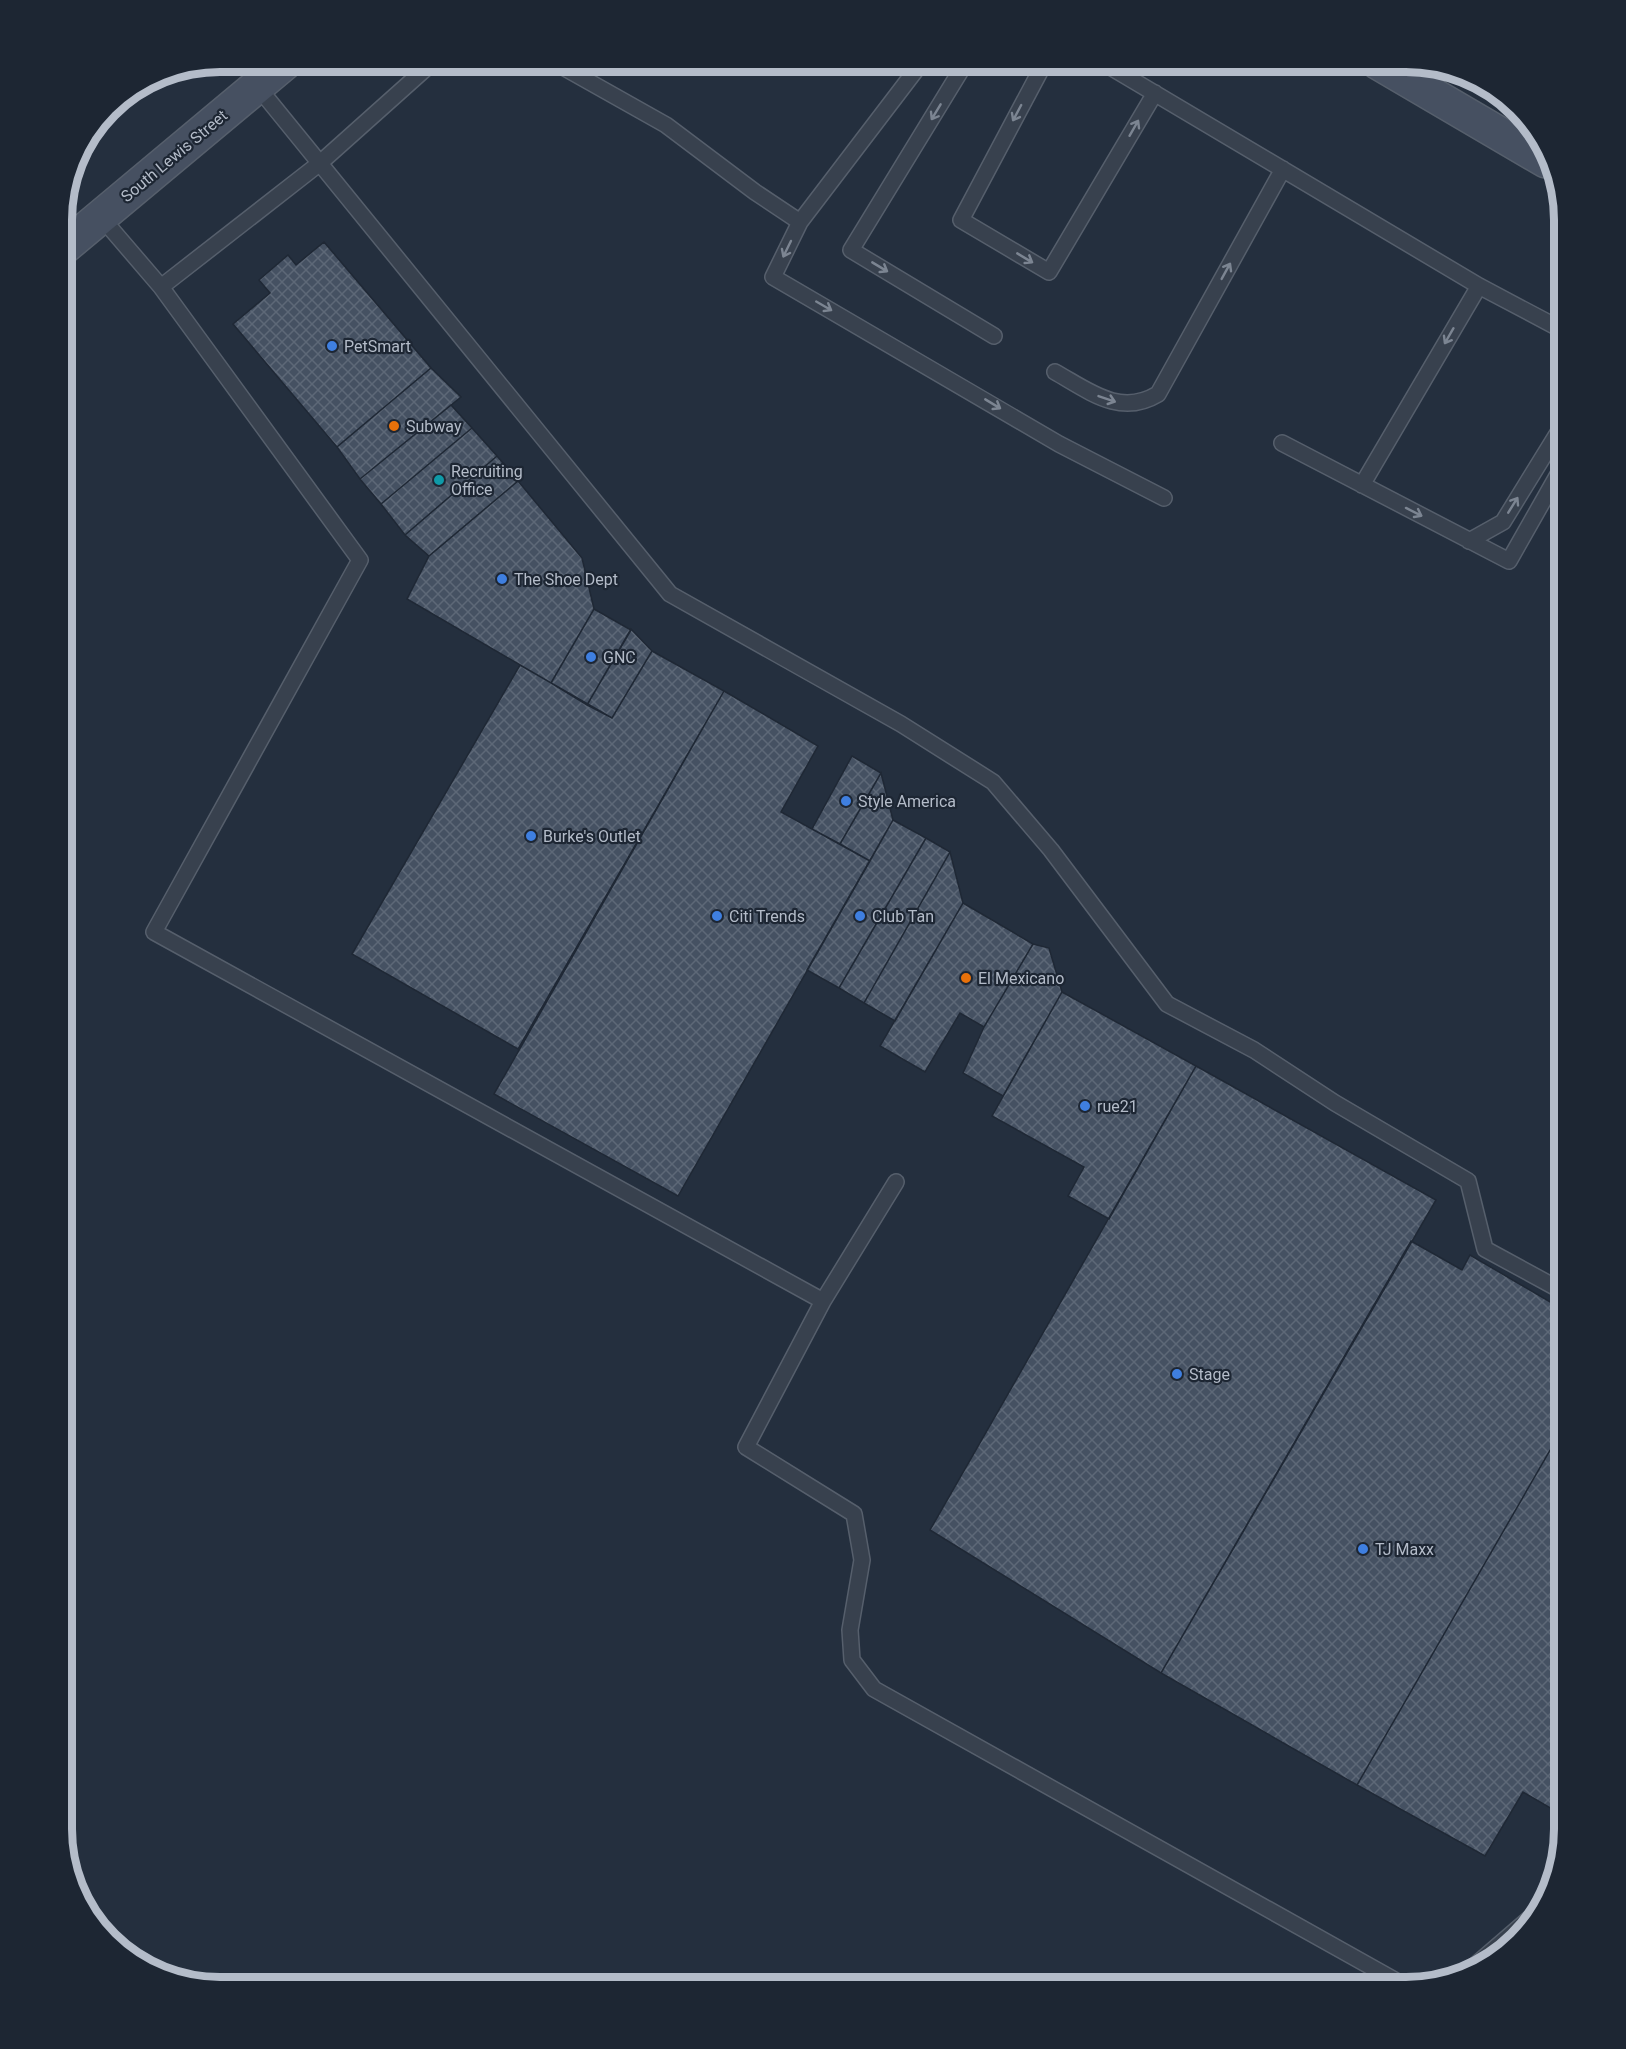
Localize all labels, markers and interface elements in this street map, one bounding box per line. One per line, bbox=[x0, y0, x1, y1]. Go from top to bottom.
one-way arrow bbox=[929, 103, 941, 120]
one-way arrow bbox=[1011, 104, 1022, 122]
street label: South Lewis Street bbox=[117, 106, 231, 206]
one-way arrow bbox=[1128, 120, 1140, 137]
one-way arrow bbox=[780, 240, 792, 258]
one-way arrow bbox=[1016, 252, 1033, 264]
one-way arrow bbox=[871, 261, 888, 273]
one-way arrow bbox=[1221, 263, 1233, 280]
one-way arrow bbox=[815, 300, 832, 312]
one-way arrow bbox=[1443, 327, 1455, 344]
place label: PetSmart bbox=[344, 337, 411, 356]
marker: PetSmart bbox=[325, 339, 339, 353]
one-way arrow bbox=[1097, 394, 1116, 405]
one-way arrow bbox=[984, 399, 1001, 411]
place label: Subway bbox=[406, 417, 462, 436]
marker: Subway bbox=[387, 419, 401, 433]
place label: Recruiting Office bbox=[451, 462, 523, 499]
marker: Recruiting Office bbox=[432, 473, 446, 487]
one-way arrow bbox=[1508, 497, 1520, 514]
one-way arrow bbox=[1405, 506, 1422, 518]
place label: The Shoe Dept bbox=[514, 570, 618, 589]
marker: The Shoe Dept bbox=[495, 572, 509, 586]
place label: GNC bbox=[603, 648, 636, 667]
marker: GNC bbox=[584, 650, 598, 664]
place label: Style America bbox=[858, 792, 956, 811]
marker: Style America bbox=[839, 794, 853, 808]
place label: Burke's Outlet bbox=[543, 827, 641, 846]
marker: Burke's Outlet bbox=[524, 829, 538, 843]
place label: Citi Trends bbox=[729, 907, 805, 926]
place label: Club Tan bbox=[872, 907, 934, 926]
marker: Citi Trends bbox=[710, 909, 724, 923]
marker: Club Tan bbox=[853, 909, 867, 923]
place label: El Mexicano bbox=[978, 969, 1064, 988]
marker: El Mexicano bbox=[959, 971, 973, 985]
place label: rue21 bbox=[1097, 1097, 1138, 1116]
marker: rue21 bbox=[1078, 1099, 1092, 1113]
place label: Stage bbox=[1189, 1365, 1230, 1384]
marker: Stage bbox=[1170, 1367, 1184, 1381]
place label: TJ Maxx bbox=[1375, 1540, 1434, 1559]
marker: TJ Maxx bbox=[1356, 1542, 1370, 1556]

